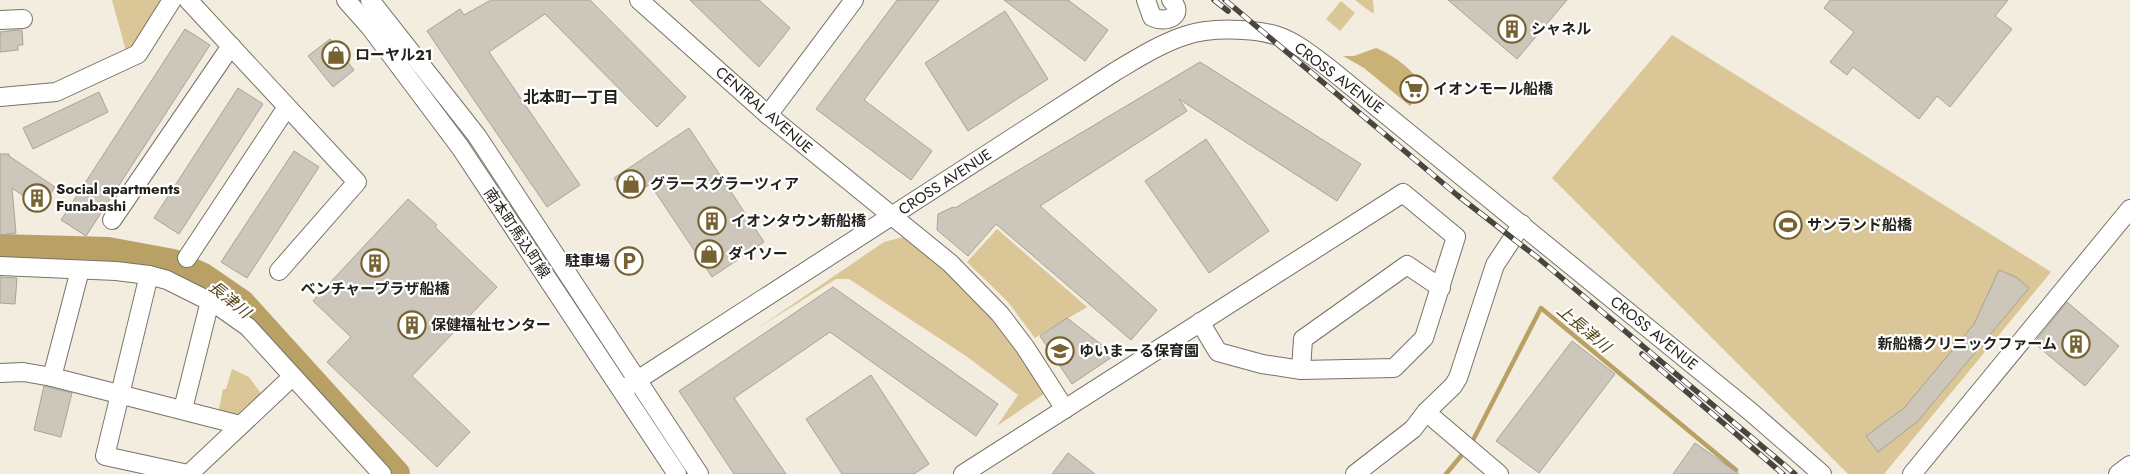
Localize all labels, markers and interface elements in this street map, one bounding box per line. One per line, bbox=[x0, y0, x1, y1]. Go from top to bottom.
building icon: シャネル bbox=[1497, 14, 1527, 44]
place label: シャネル bbox=[1531, 18, 1591, 40]
street label: CROSS AVENUE bbox=[1290, 37, 1388, 119]
shop icon: ローヤル21 bbox=[321, 40, 351, 70]
place label: ローヤル21 bbox=[355, 44, 432, 66]
street label: CENTRAL AVENUE bbox=[711, 62, 817, 158]
supermarket icon: イオンモール船橋 bbox=[1399, 74, 1429, 104]
place label: イオンモール船橋 bbox=[1433, 78, 1554, 100]
district label: 北本町一丁目 bbox=[523, 86, 619, 109]
street label: CROSS AVENUE bbox=[894, 144, 996, 220]
shop icon: グラースグラーツィア bbox=[616, 169, 646, 199]
place label: グラースグラーツィア bbox=[650, 173, 799, 195]
place label: Social apartments Funabashi bbox=[56, 178, 180, 217]
building icon: Social apartments Funabashi bbox=[22, 183, 52, 213]
street label: 南本町馬込町線 bbox=[479, 183, 555, 283]
building icon: イオンタウン新船橋 bbox=[697, 206, 727, 236]
place label: イオンタウン新船橋 bbox=[731, 210, 867, 232]
sports icon: サンランド船橋 bbox=[1773, 210, 1803, 240]
place label: サンランド船橋 bbox=[1807, 214, 1913, 236]
shop icon: ダイソー bbox=[694, 239, 724, 269]
place label: ダイソー bbox=[728, 243, 788, 265]
parking icon: 駐車場 bbox=[614, 246, 644, 276]
building icon: ベンチャープラザ船橋 bbox=[360, 248, 390, 278]
place label: 駐車場 bbox=[565, 250, 610, 272]
water label: 長津川 bbox=[204, 275, 257, 325]
place label: ベンチャープラザ船橋 bbox=[301, 278, 450, 300]
street label: CROSS AVENUE bbox=[1605, 291, 1703, 375]
water label: 上長津川 bbox=[1552, 299, 1617, 359]
building icon: 保健福祉センター bbox=[397, 310, 427, 340]
place label: 保健福祉センター bbox=[431, 314, 551, 336]
building icon: 新船橋クリニックファーム bbox=[2061, 329, 2091, 359]
place label: 新船橋クリニックファーム bbox=[1877, 333, 2057, 355]
school or university icon: ゆいまーる保育園 bbox=[1045, 336, 1075, 366]
place label: ゆいまーる保育園 bbox=[1079, 340, 1199, 362]

